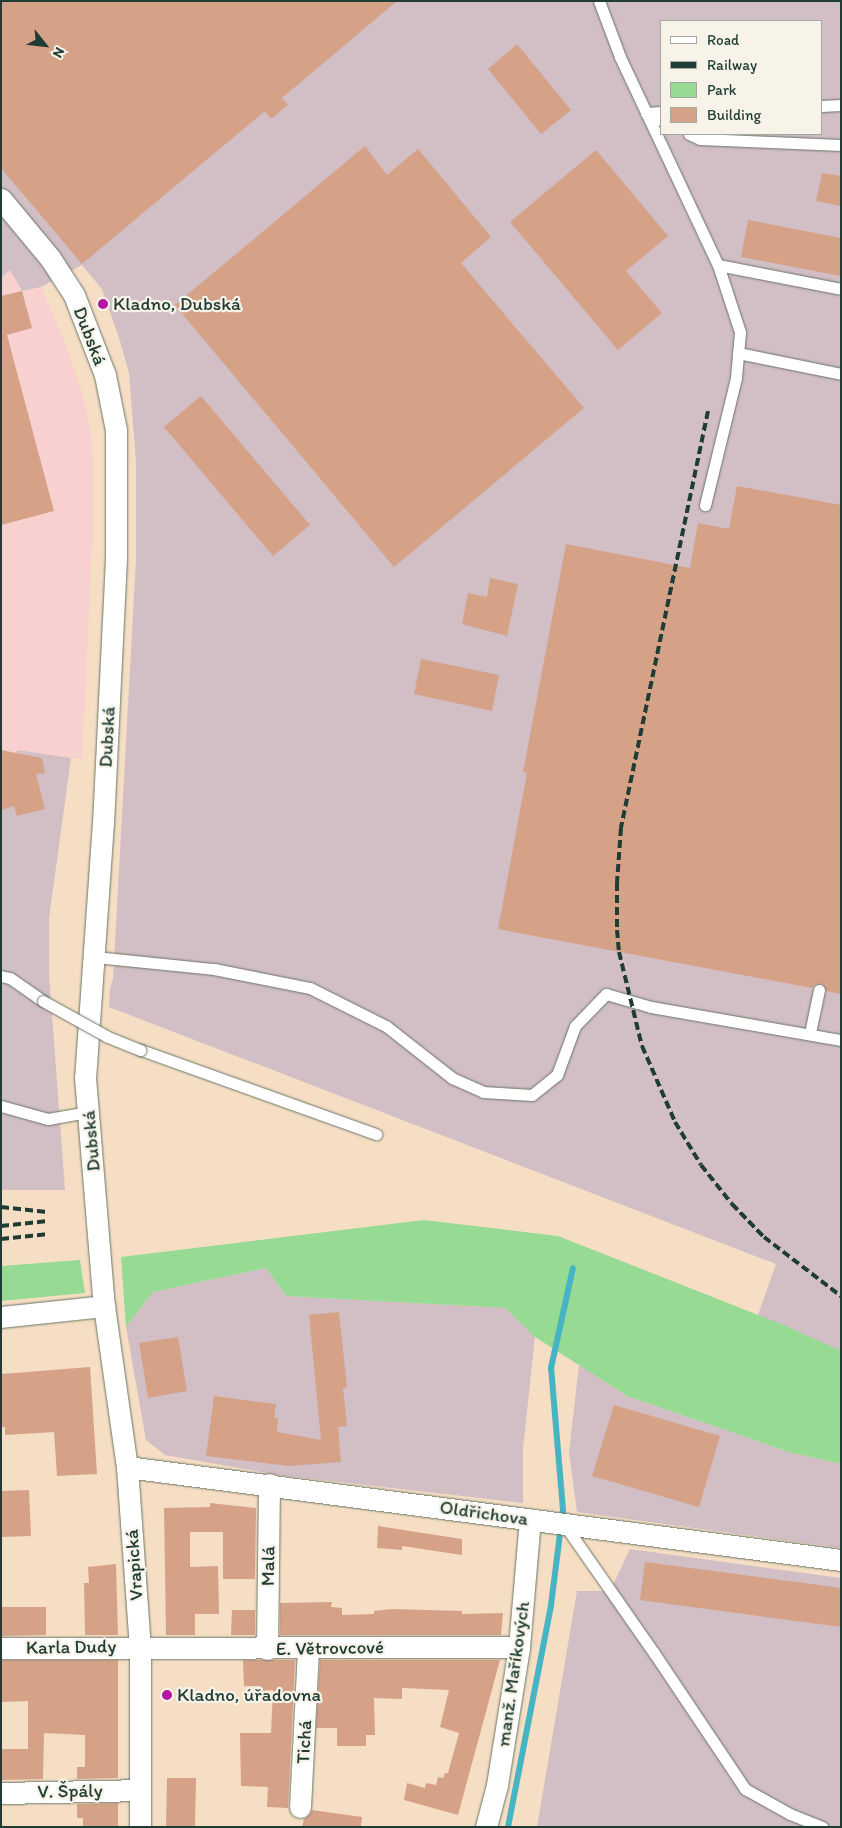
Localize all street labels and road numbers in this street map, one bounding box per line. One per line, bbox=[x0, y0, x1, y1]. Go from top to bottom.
street label: Dubská bbox=[68, 303, 112, 369]
street label: Dubská bbox=[94, 706, 120, 768]
street label: Dubská bbox=[77, 1110, 105, 1172]
street label: Oldřichova bbox=[438, 1496, 530, 1530]
street label: Vrapická bbox=[120, 1529, 148, 1601]
street label: Malá bbox=[256, 1546, 280, 1586]
street label: manž. Maříkových bbox=[491, 1599, 535, 1749]
street label: Karla Dudy bbox=[25, 1635, 117, 1659]
street label: E. Větrovcové bbox=[276, 1636, 384, 1660]
street label: Tichá bbox=[291, 1719, 317, 1765]
street label: V. Špály bbox=[37, 1779, 103, 1803]

